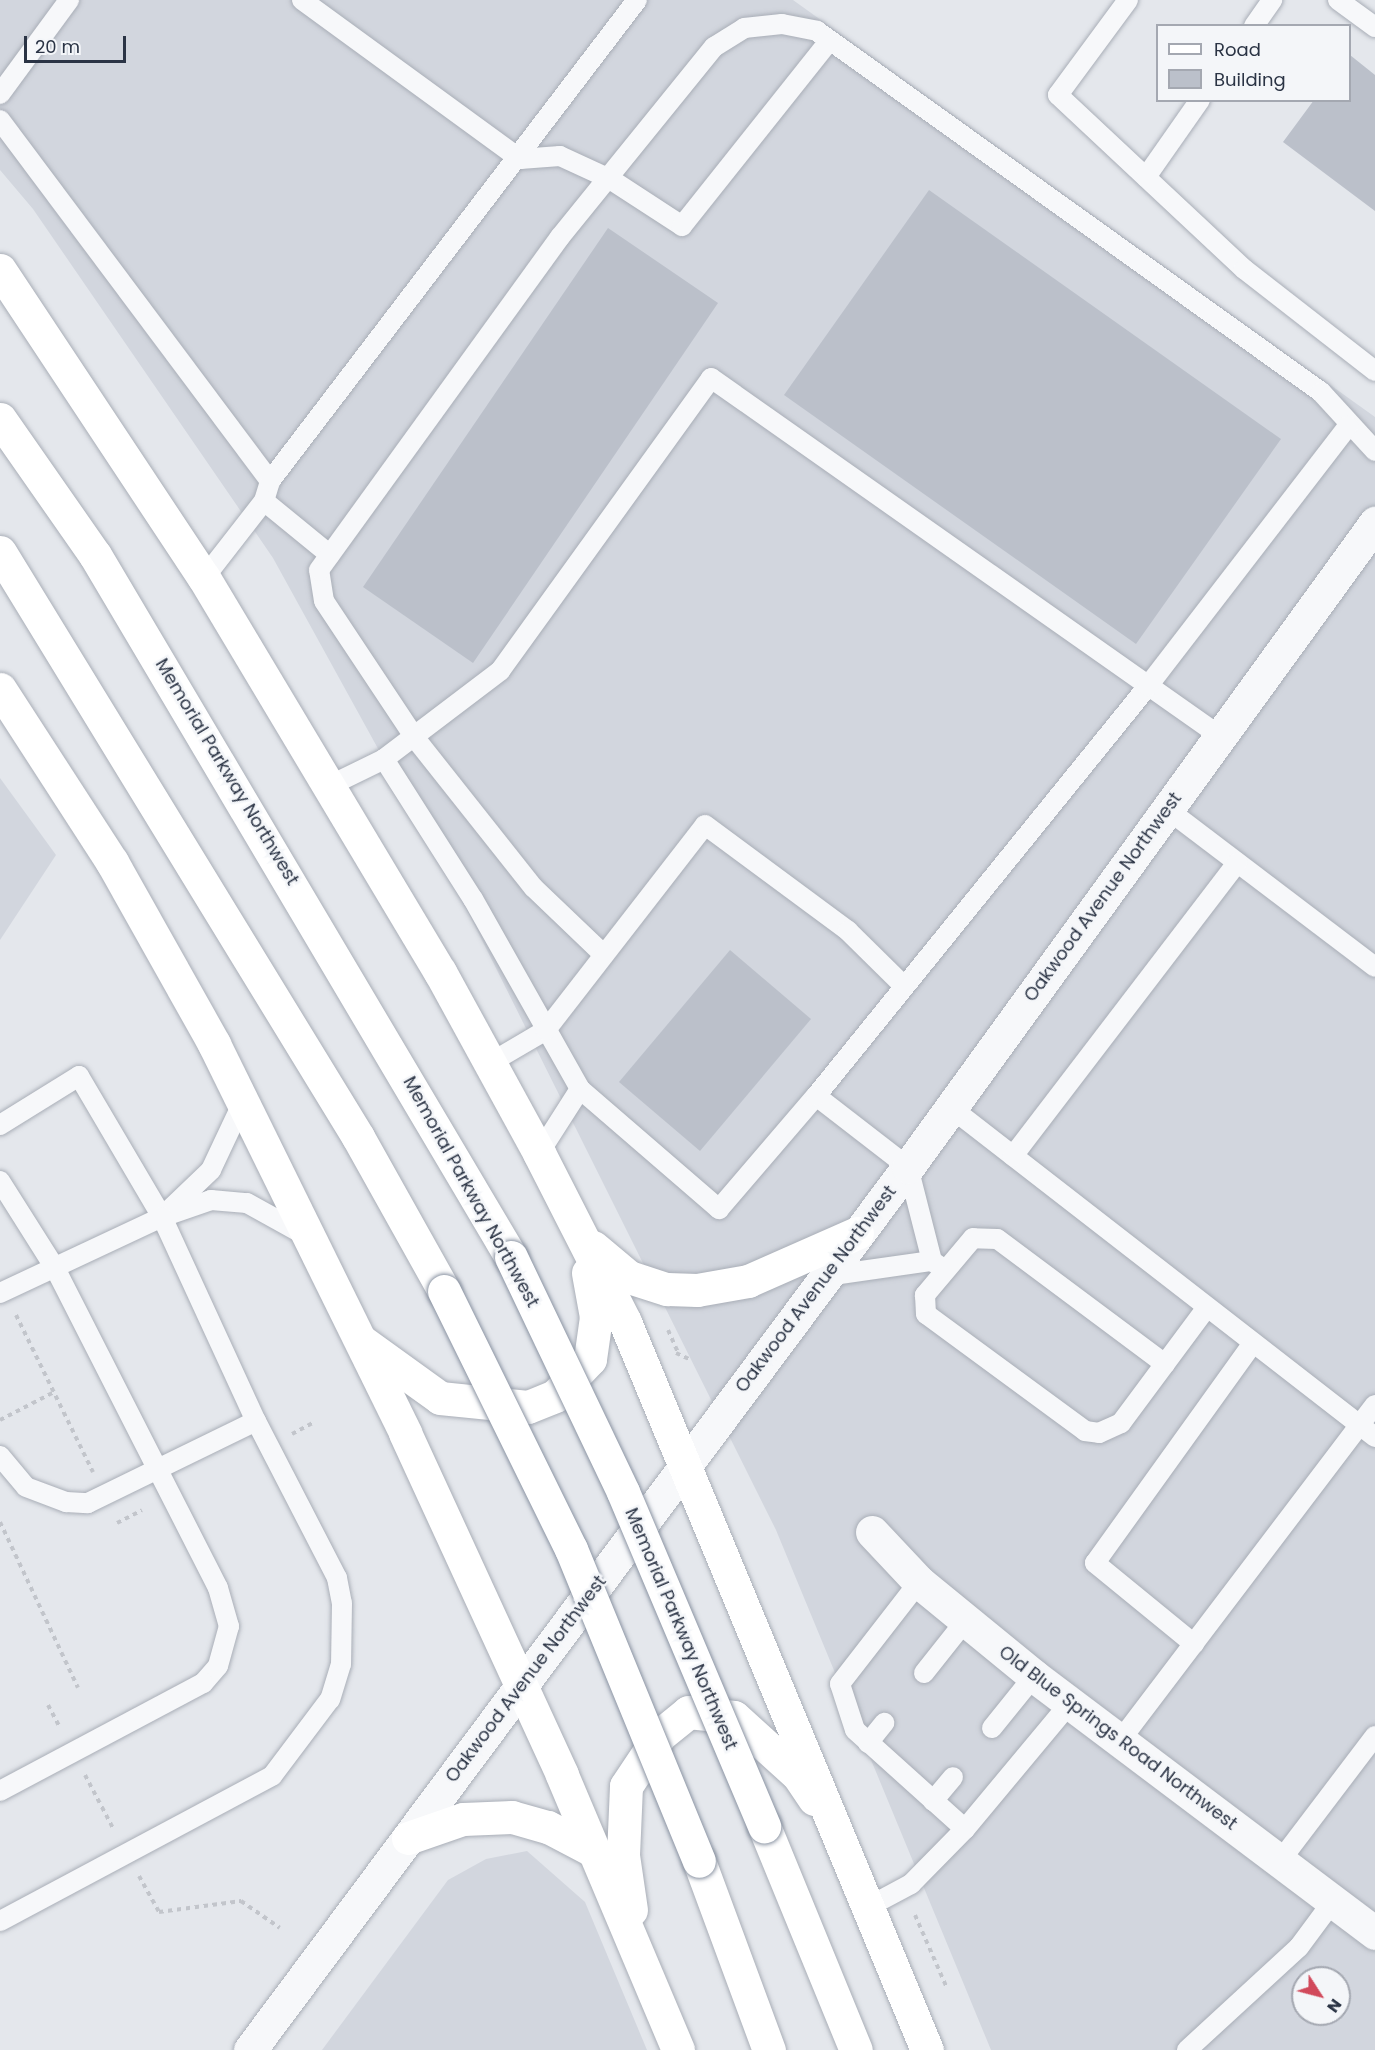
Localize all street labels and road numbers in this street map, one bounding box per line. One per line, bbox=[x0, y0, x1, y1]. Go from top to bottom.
street label: Memorial Parkway Northwest bbox=[151, 655, 303, 889]
street label: Oakwood Avenue Northwest bbox=[1020, 788, 1186, 1006]
street label: Memorial Parkway Northwest bbox=[398, 1073, 544, 1311]
street label: Oakwood Avenue Northwest bbox=[731, 1181, 901, 1397]
street label: Memorial Parkway Northwest bbox=[620, 1505, 742, 1753]
street label: Oakwood Avenue Northwest bbox=[441, 1571, 611, 1787]
street label: Old Blue Springs Road Northwest bbox=[995, 1641, 1241, 1835]

